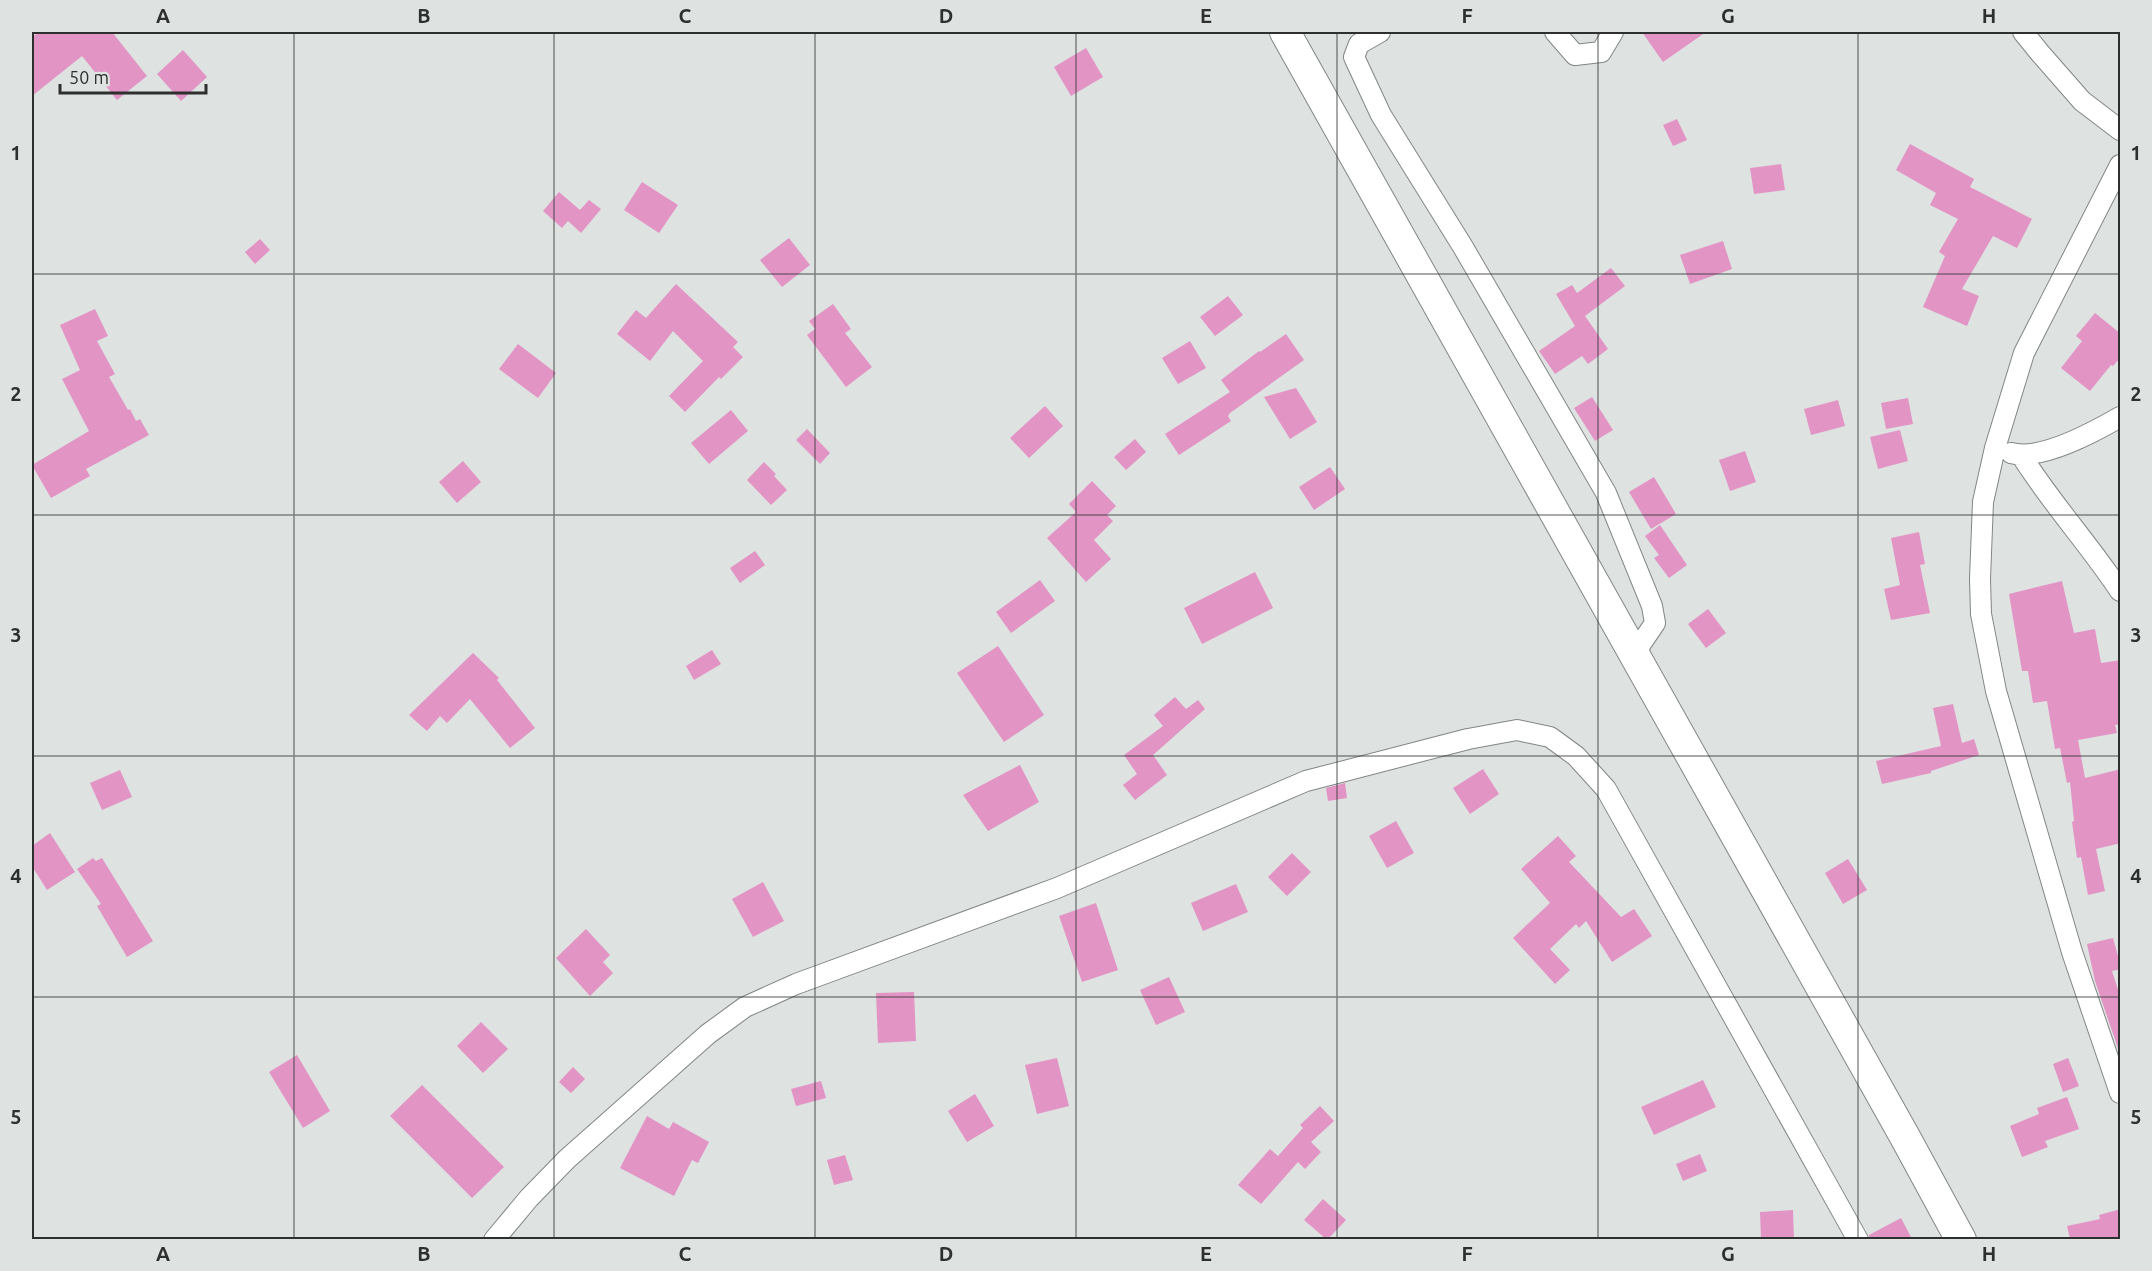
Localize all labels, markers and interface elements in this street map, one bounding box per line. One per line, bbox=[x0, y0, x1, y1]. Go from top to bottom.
text: A bbox=[156, 4, 170, 27]
text: B bbox=[417, 4, 431, 27]
text: C bbox=[679, 4, 692, 27]
text: D bbox=[939, 4, 953, 27]
text: E bbox=[1200, 4, 1212, 27]
text: F bbox=[1461, 4, 1473, 27]
text: G bbox=[1721, 4, 1735, 27]
text: H bbox=[1982, 4, 1996, 27]
scale bar bbox=[60, 57, 206, 95]
text: 50 m bbox=[69, 67, 109, 87]
text: 1 bbox=[10, 141, 22, 164]
text: 1 bbox=[2130, 141, 2142, 164]
text: 2 bbox=[10, 382, 22, 405]
text: 2 bbox=[2130, 382, 2142, 405]
text: 3 bbox=[10, 623, 22, 646]
text: 3 bbox=[2130, 623, 2142, 646]
text: 4 bbox=[10, 864, 22, 887]
text: 4 bbox=[2130, 864, 2142, 887]
text: 5 bbox=[10, 1105, 22, 1128]
text: 5 bbox=[2130, 1105, 2142, 1128]
text: A bbox=[156, 1242, 170, 1265]
text: B bbox=[417, 1242, 431, 1265]
text: C bbox=[679, 1242, 692, 1265]
text: D bbox=[939, 1242, 953, 1265]
text: E bbox=[1200, 1242, 1212, 1265]
text: F bbox=[1461, 1242, 1473, 1265]
text: G bbox=[1721, 1242, 1735, 1265]
text: H bbox=[1982, 1242, 1996, 1265]

